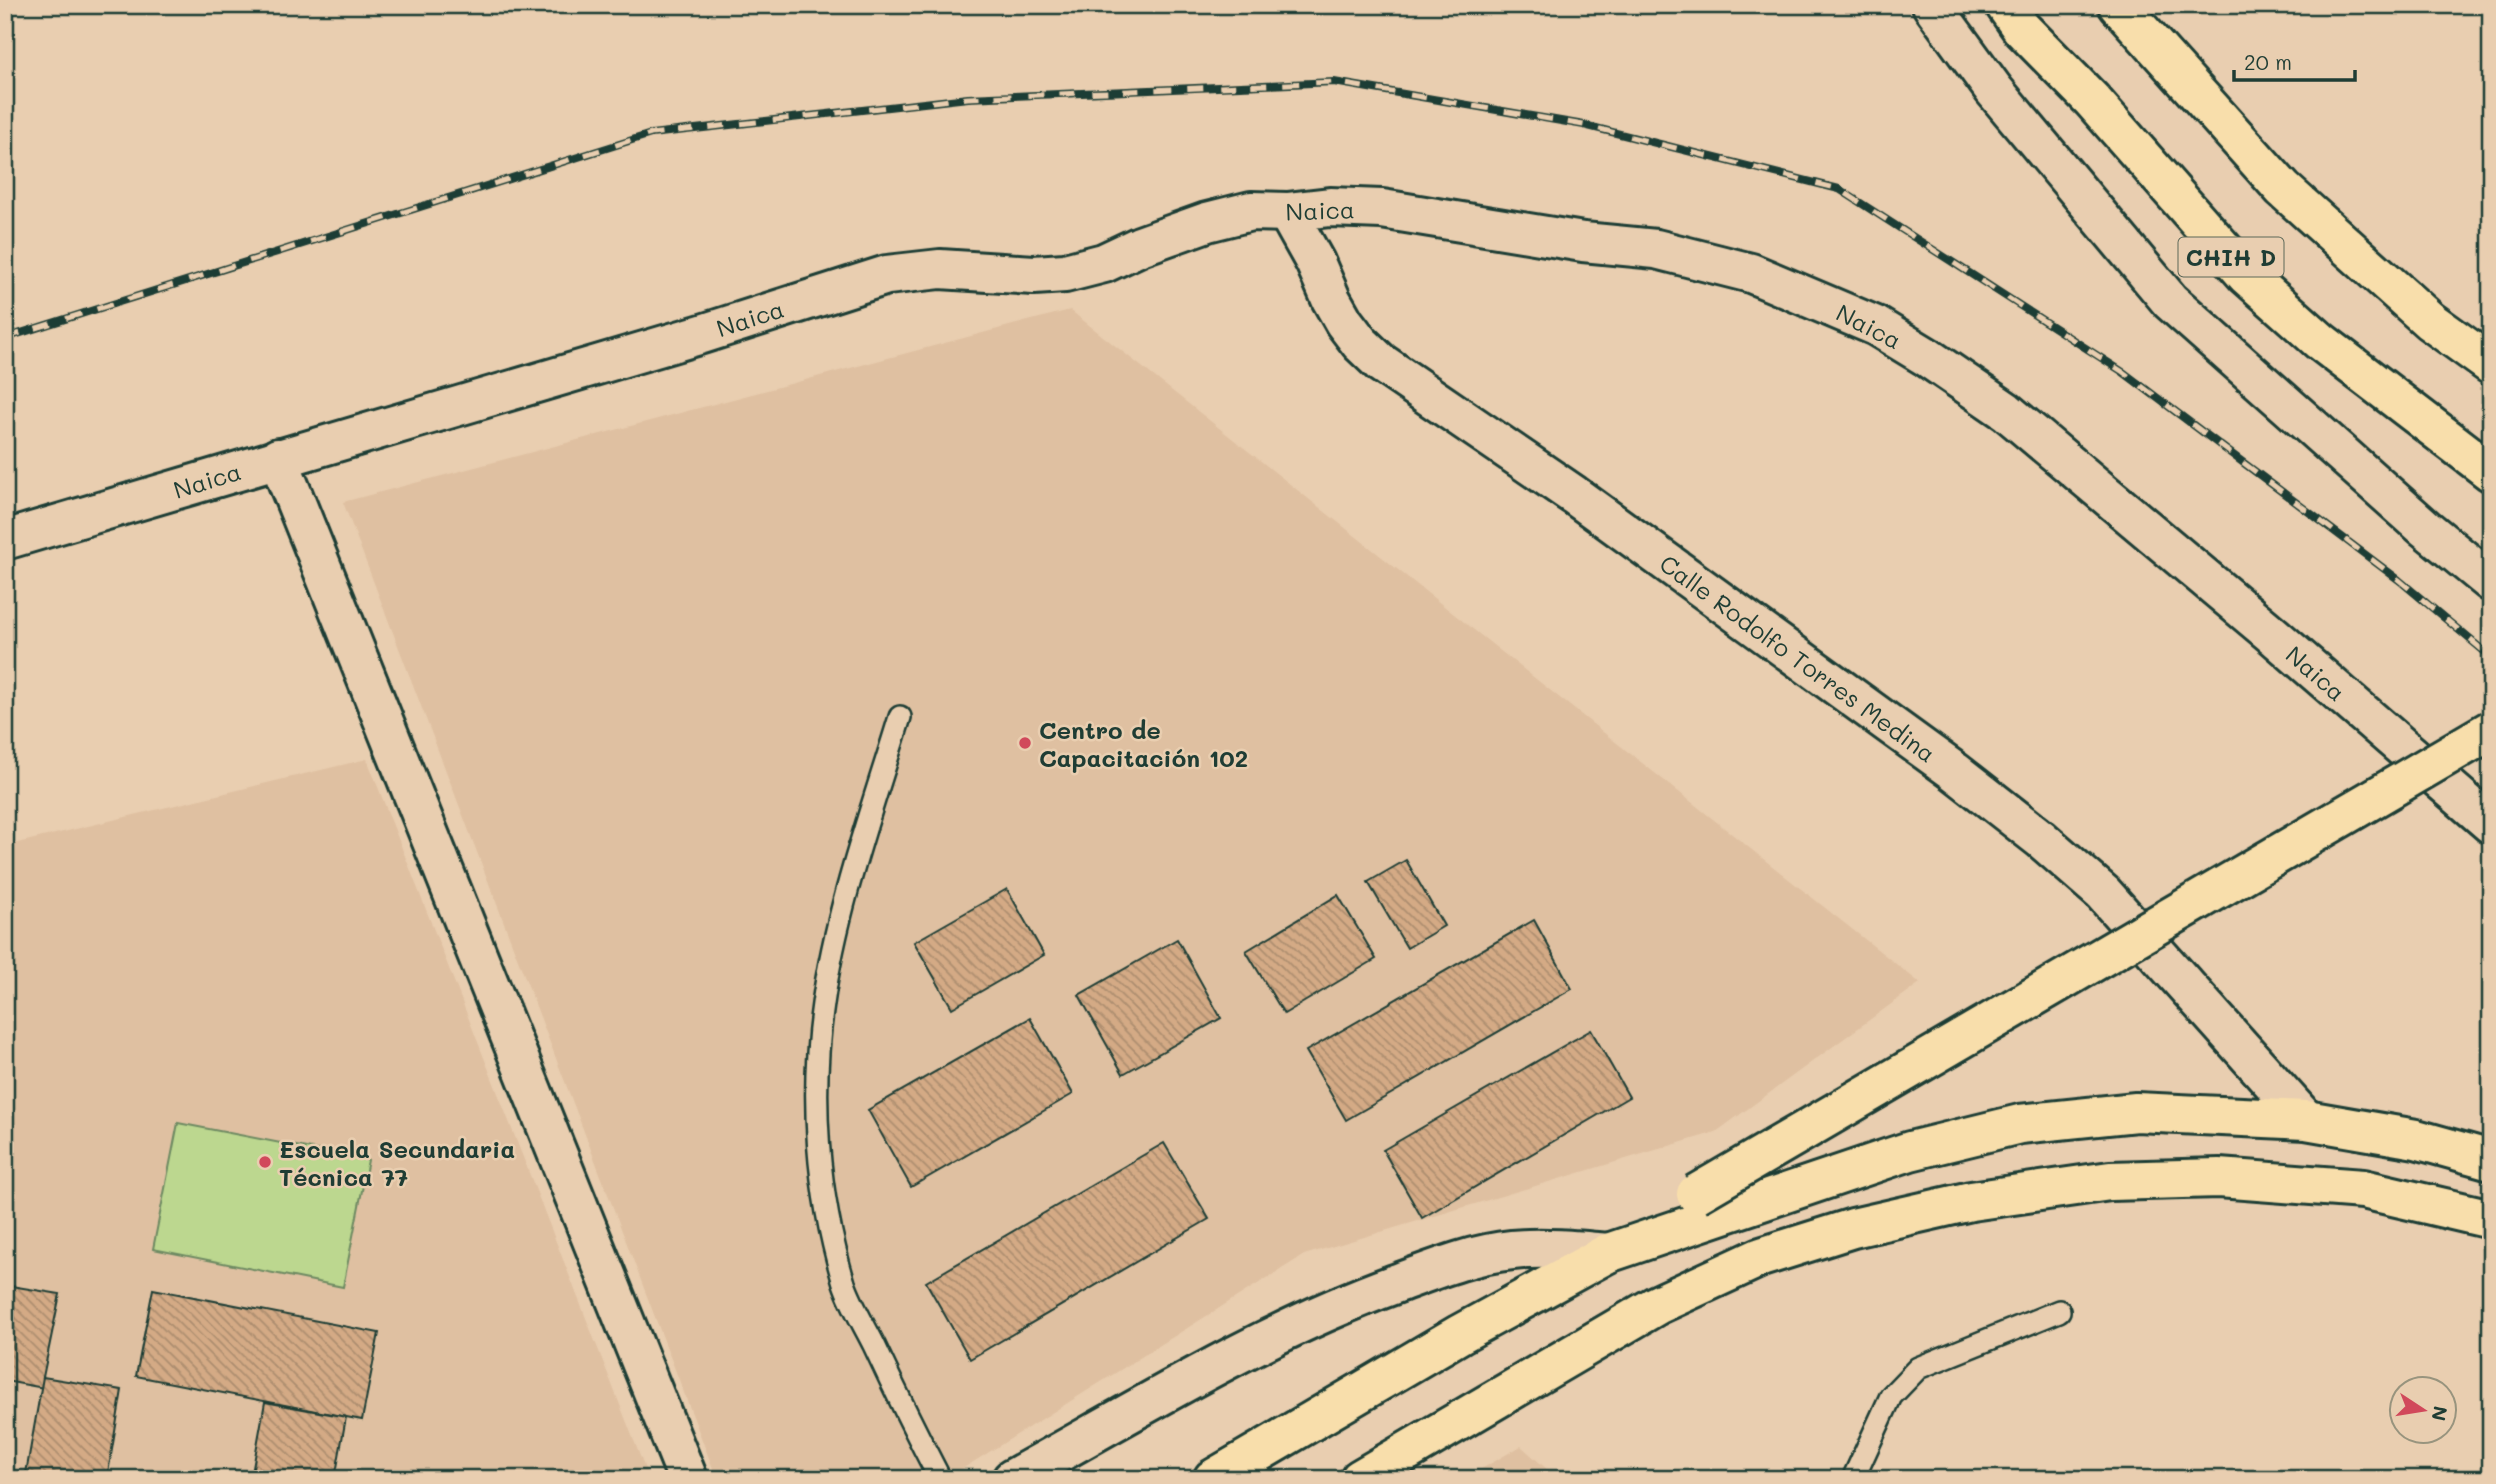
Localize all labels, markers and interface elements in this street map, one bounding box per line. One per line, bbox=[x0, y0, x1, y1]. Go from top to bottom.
scale bar bbox=[2234, 38, 2354, 82]
text: 20 m bbox=[2244, 48, 2292, 75]
street label: Naica bbox=[1285, 193, 1355, 227]
road number: CHIH D bbox=[2178, 238, 2284, 276]
street label: Naica bbox=[712, 293, 788, 343]
street label: Naica bbox=[1831, 297, 1907, 355]
street label: Naica bbox=[169, 455, 245, 505]
street label: Calle Rodolfo Torres Medina bbox=[1654, 547, 1942, 769]
street label: Naica bbox=[2280, 639, 2352, 707]
place label: Centro de Capacitación 102 bbox=[1039, 714, 1248, 773]
marker: Centro de Capacitación 102 bbox=[1017, 735, 1033, 751]
place label: Escuela Secundaria Técnica 77 bbox=[279, 1133, 515, 1192]
marker: Escuela Secundaria Técnica 77 bbox=[257, 1154, 273, 1170]
north arrow bbox=[2388, 1376, 2458, 1446]
text: N bbox=[2426, 1404, 2454, 1423]

